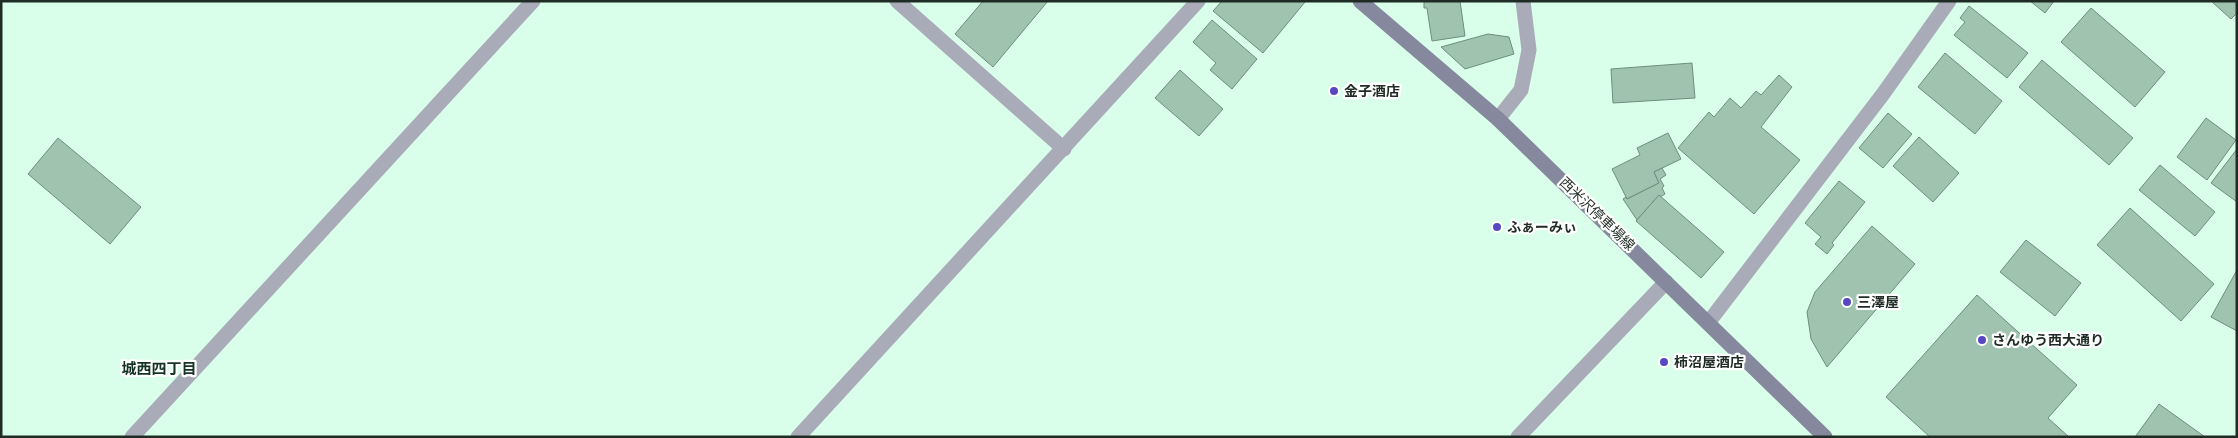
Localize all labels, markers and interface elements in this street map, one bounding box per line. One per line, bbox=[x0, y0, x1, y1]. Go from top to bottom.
place label: 金子酒店 bbox=[1344, 83, 1400, 100]
marker: 金子酒店 bbox=[1328, 85, 1340, 97]
street label: 西米沢停車場線 bbox=[1556, 174, 1638, 254]
place label: ふぁーみぃ bbox=[1507, 219, 1577, 236]
marker: ふぁーみぃ bbox=[1491, 221, 1503, 233]
place label: 三澤屋 bbox=[1857, 294, 1899, 311]
marker: 三澤屋 bbox=[1841, 296, 1853, 308]
place label: さんゆう西大通り bbox=[1992, 332, 2104, 349]
marker: さんゆう西大通り bbox=[1976, 334, 1988, 346]
place label: 柿沼屋酒店 bbox=[1674, 354, 1744, 371]
marker: 柿沼屋酒店 bbox=[1658, 356, 1670, 368]
district label: 城西四丁目 bbox=[121, 360, 197, 378]

